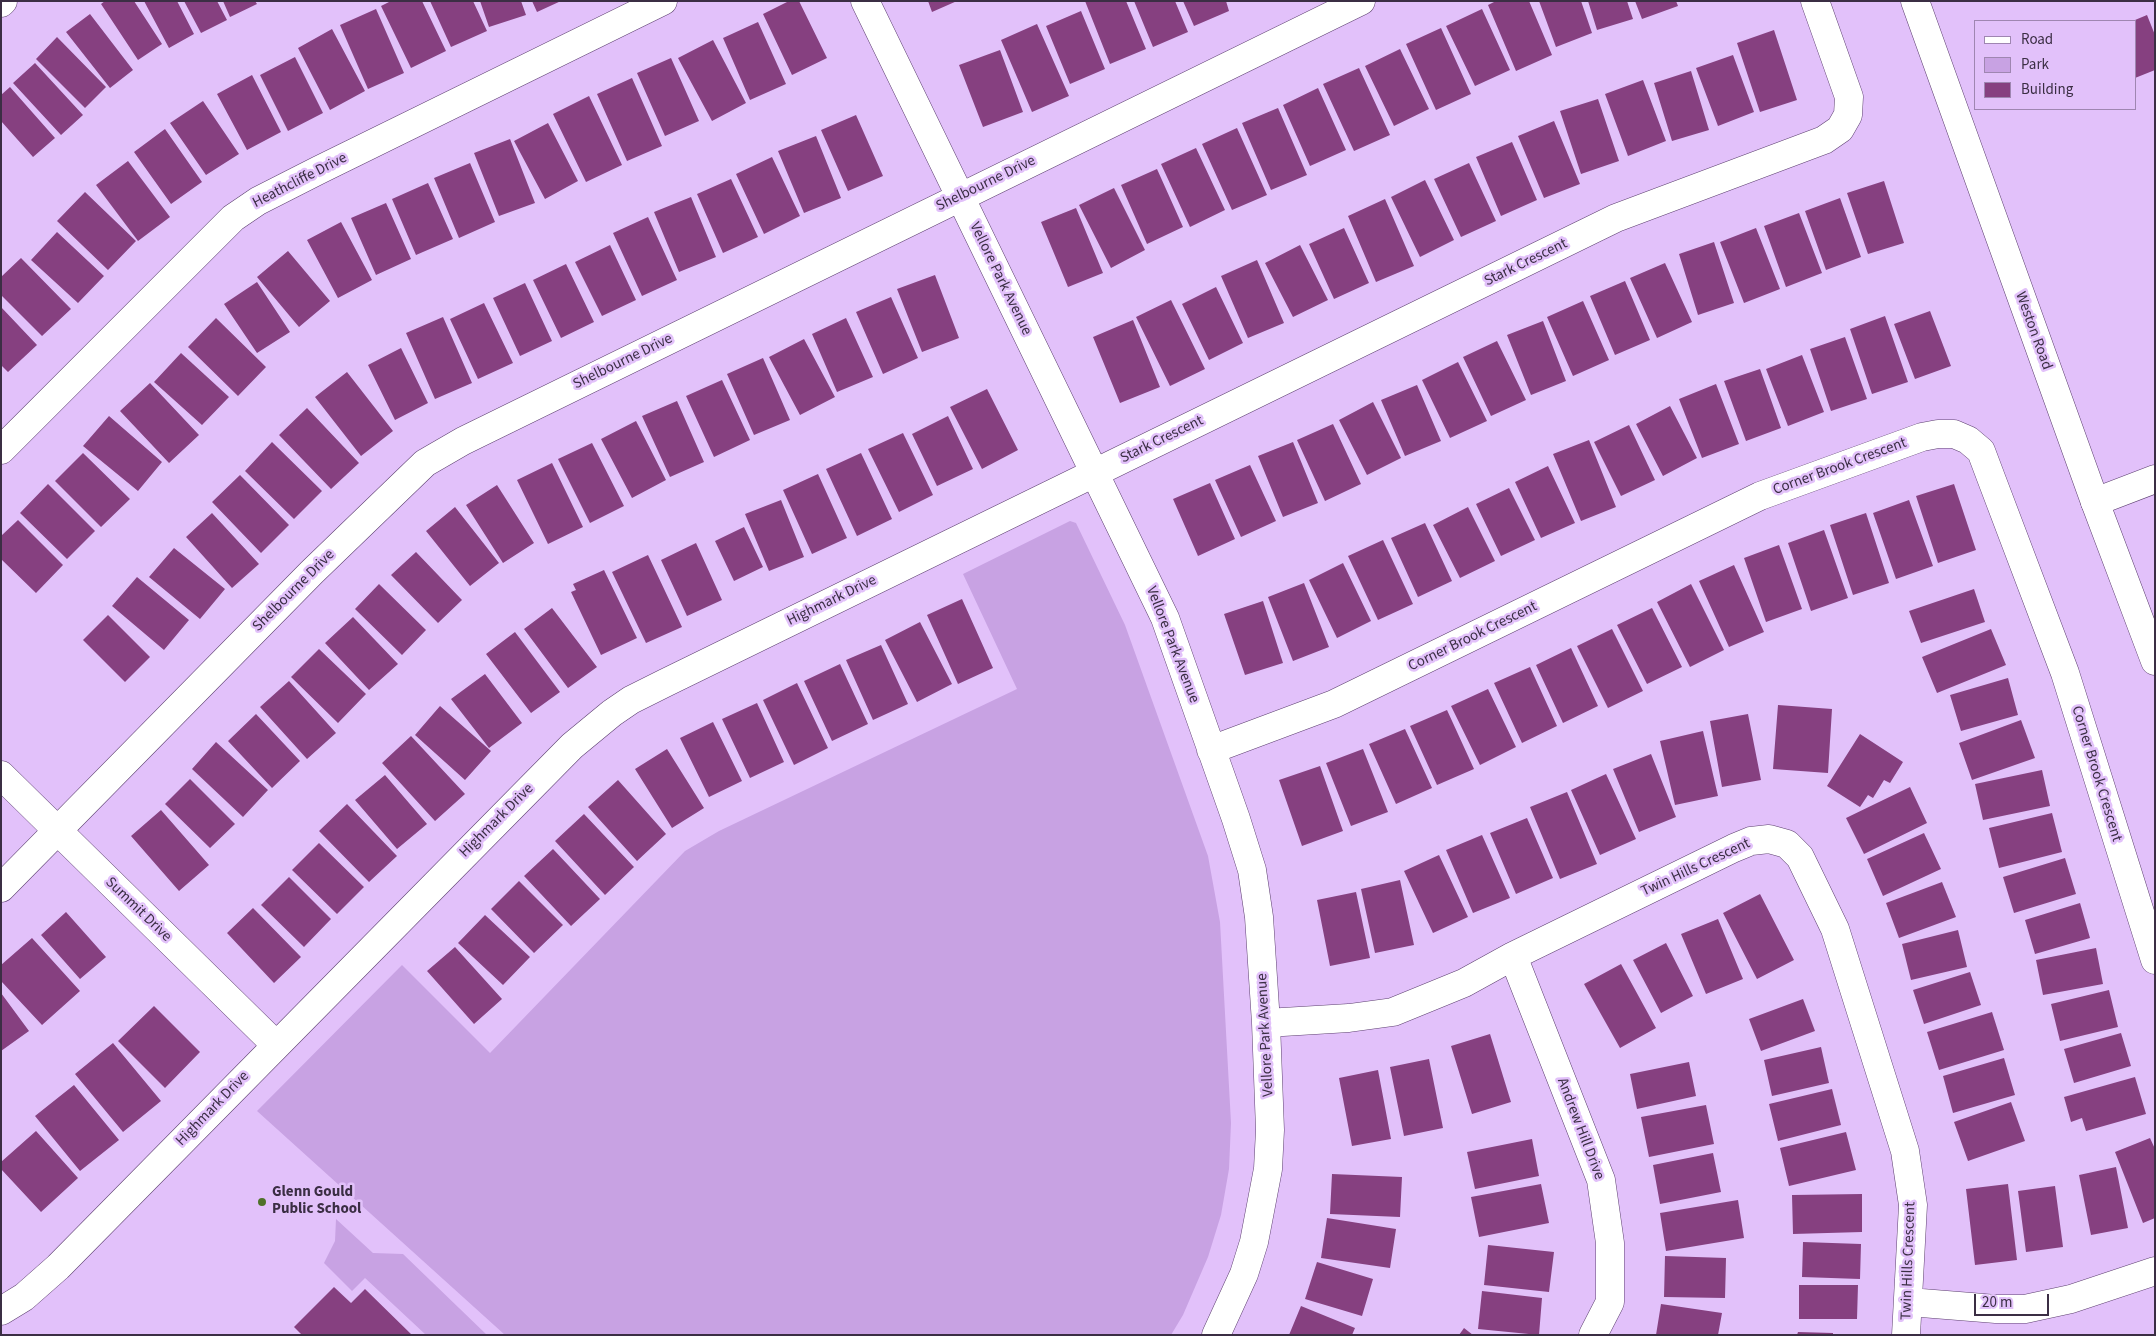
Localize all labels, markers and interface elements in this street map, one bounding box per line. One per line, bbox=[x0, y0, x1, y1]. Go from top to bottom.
legend bbox=[1974, 20, 2136, 110]
text: Road bbox=[2021, 29, 2053, 50]
text: Park bbox=[2021, 54, 2049, 75]
text: Building bbox=[2021, 79, 2073, 100]
street label: Heathcliffe Drive bbox=[250, 150, 350, 212]
street label: Shelbourne Drive bbox=[933, 152, 1039, 216]
street label: Vellore Park Avenue bbox=[965, 220, 1035, 338]
street label: Stark Crescent bbox=[1482, 235, 1570, 291]
street label: Weston Road bbox=[2011, 290, 2055, 372]
street label: Shelbourne Drive bbox=[570, 330, 676, 394]
street label: Stark Crescent bbox=[1118, 412, 1206, 468]
street label: Corner Brook Crescent bbox=[1771, 434, 1909, 500]
street label: Shelbourne Drive bbox=[249, 546, 339, 636]
street label: Highmark Drive bbox=[784, 572, 880, 630]
street label: Vellore Park Avenue bbox=[1141, 584, 1203, 706]
street label: Corner Brook Crescent bbox=[1406, 598, 1540, 676]
street label: Corner Brook Crescent bbox=[2067, 704, 2125, 844]
street label: Highmark Drive bbox=[456, 780, 538, 862]
street label: Twin Hills Crescent bbox=[1639, 835, 1753, 901]
street label: Summit Drive bbox=[101, 874, 175, 946]
street label: Vellore Park Avenue bbox=[1254, 973, 1278, 1097]
street label: Highmark Drive bbox=[173, 1068, 253, 1150]
street label: Andrew Hill Drive bbox=[1552, 1076, 1608, 1182]
place label: Glenn Gould Public School bbox=[272, 1184, 361, 1219]
marker: Glenn Gould Public School bbox=[256, 1196, 268, 1208]
street label: Twin Hills Crescent bbox=[1898, 1202, 1920, 1320]
scale bar bbox=[1976, 1284, 2051, 1316]
text: 20 m bbox=[1982, 1292, 2012, 1313]

